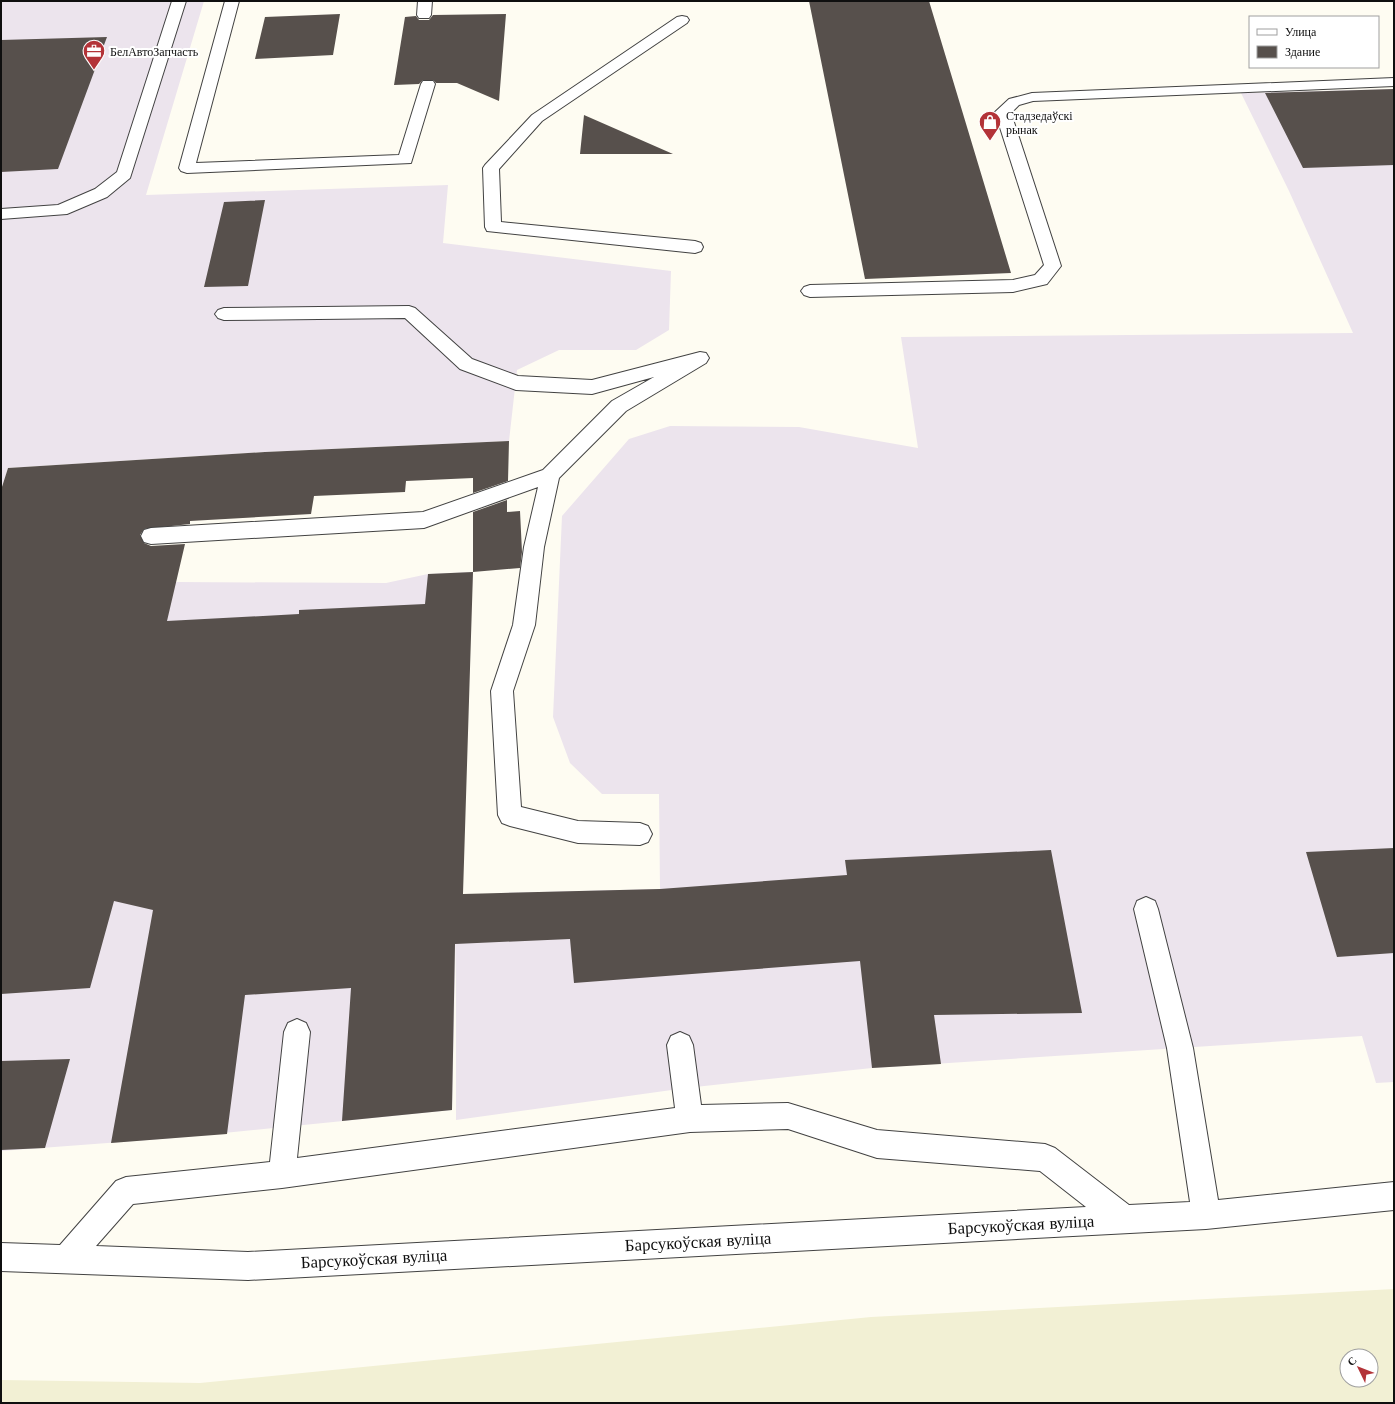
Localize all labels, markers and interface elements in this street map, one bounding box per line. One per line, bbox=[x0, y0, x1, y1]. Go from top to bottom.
legend bbox=[1249, 16, 1379, 68]
text: Улица bbox=[1285, 24, 1317, 39]
office icon: БелАвтоЗапчасть bbox=[81, 38, 107, 71]
place label: БелАвтоЗапчасть bbox=[110, 44, 199, 59]
text: Здание bbox=[1285, 44, 1320, 59]
place label: Стадзедаўскі рынак bbox=[1006, 108, 1073, 137]
shop icon: Стадзедаўскі рынак bbox=[977, 109, 1003, 142]
street label: Барсукоўская вуліца bbox=[947, 1211, 1095, 1239]
street label: Барсукоўская вуліца bbox=[624, 1228, 772, 1256]
street label: Барсукоўская вуліца bbox=[300, 1245, 448, 1273]
north arrow bbox=[1339, 1348, 1379, 1388]
text: С bbox=[1344, 1353, 1360, 1369]

